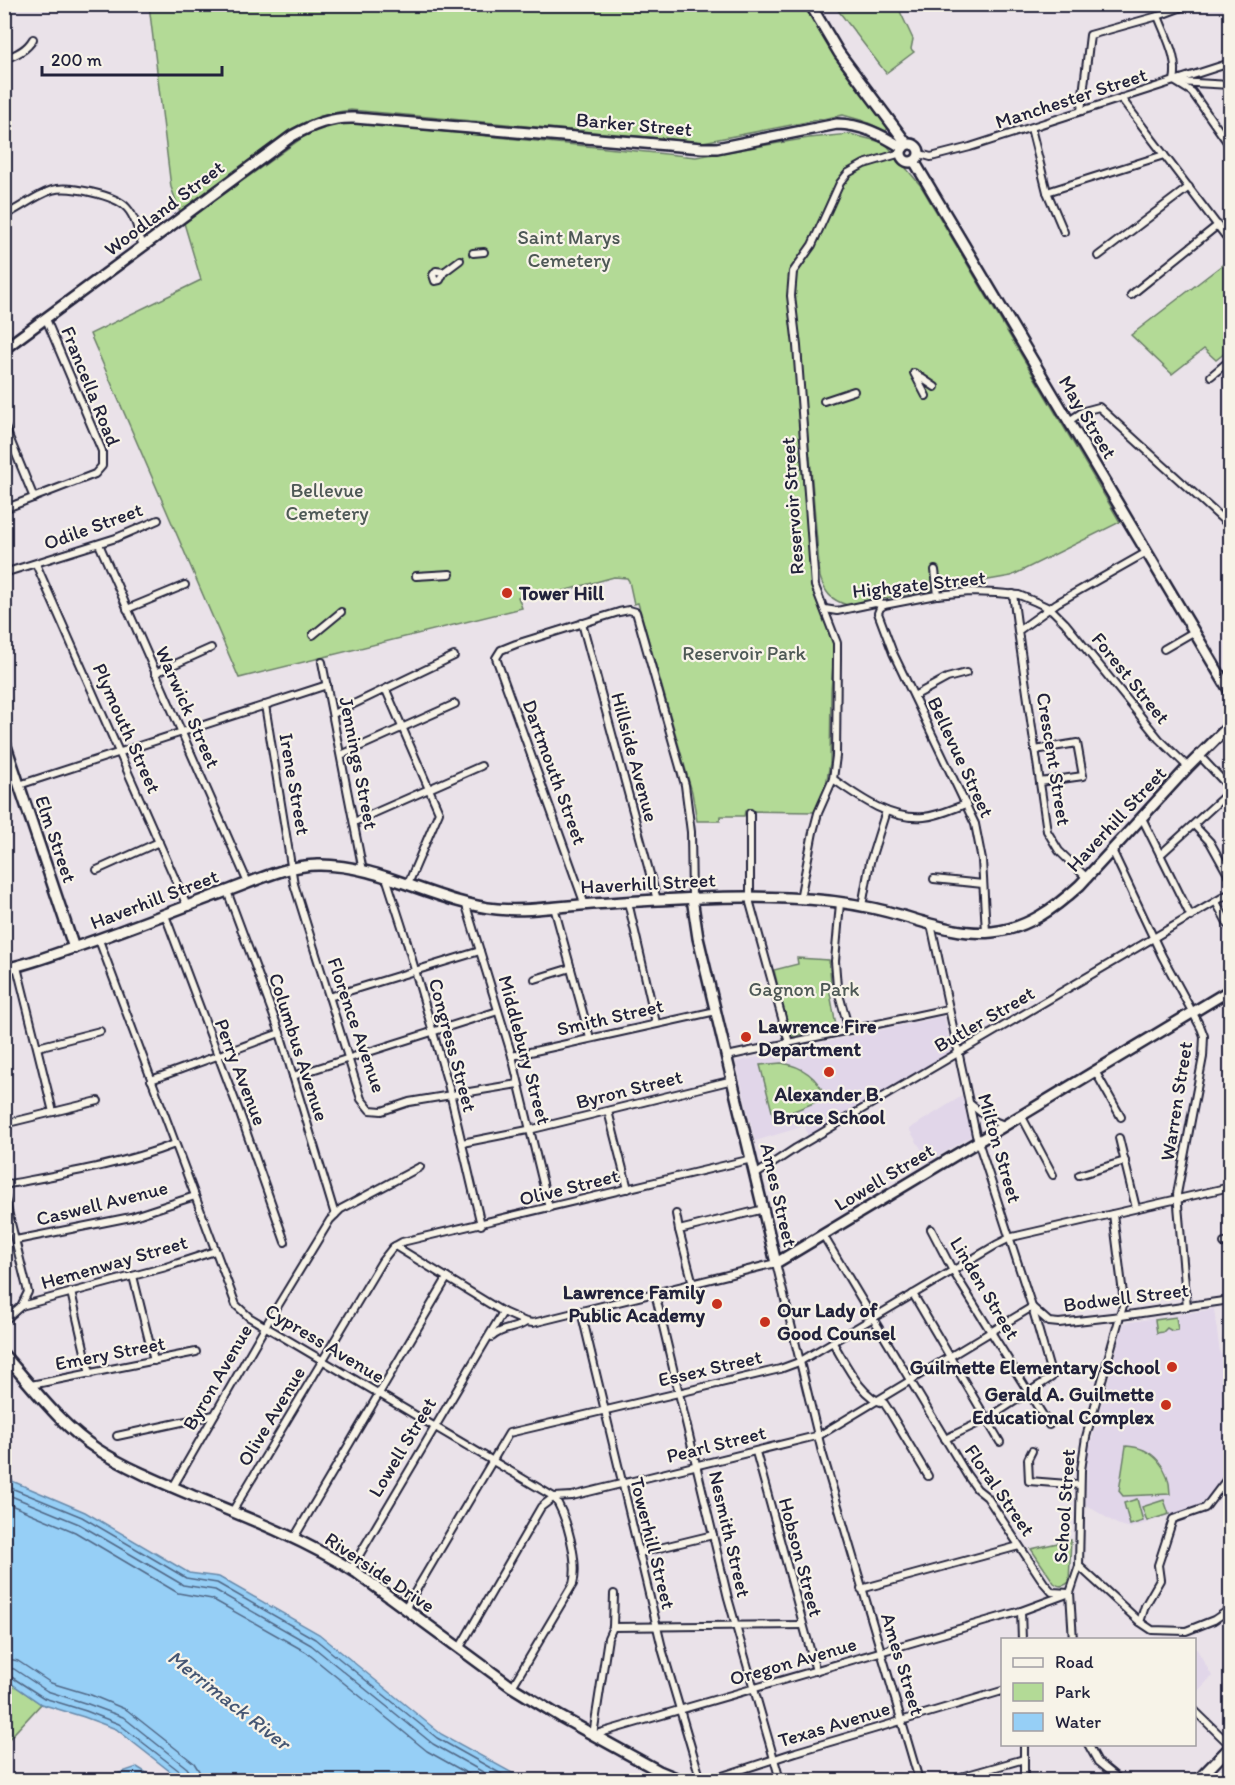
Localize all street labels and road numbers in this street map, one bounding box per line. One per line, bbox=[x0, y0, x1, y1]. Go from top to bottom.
street label: Manchester Street bbox=[992, 62, 1150, 134]
street label: Barker Street bbox=[575, 107, 693, 141]
street label: Woodland Street bbox=[99, 155, 229, 261]
street label: Francella Road bbox=[56, 323, 126, 450]
street label: May Street bbox=[1054, 371, 1122, 463]
street label: Reservoir Street bbox=[775, 436, 809, 576]
street label: Odile Street bbox=[40, 497, 146, 555]
street label: Highgate Street bbox=[851, 565, 987, 603]
street label: Forest Street bbox=[1087, 627, 1175, 729]
street label: Warwick Street bbox=[150, 642, 226, 772]
street label: Plymouth Street bbox=[88, 659, 167, 797]
street label: Hillside Avenue bbox=[606, 690, 664, 824]
street label: Crescent Street bbox=[1032, 691, 1076, 828]
street label: Bellevue Street bbox=[923, 693, 999, 821]
street label: Jennings Street bbox=[334, 695, 384, 832]
street label: Dartmouth Street bbox=[518, 696, 593, 848]
street label: Irene Street bbox=[274, 731, 316, 837]
street label: Haverhill Street bbox=[1061, 761, 1171, 877]
street label: Elm Street bbox=[30, 792, 82, 886]
street label: Haverhill Street bbox=[87, 863, 222, 934]
street label: Haverhill Street bbox=[580, 867, 717, 899]
street label: Florence Avenue bbox=[323, 954, 391, 1096]
street label: Columbus Avenue bbox=[264, 970, 334, 1124]
street label: Middlebury Street bbox=[494, 973, 556, 1127]
street label: Congress Street bbox=[424, 975, 483, 1115]
street label: Butler Street bbox=[929, 981, 1039, 1057]
street label: Smith Street bbox=[554, 993, 666, 1041]
street label: Perry Avenue bbox=[210, 1015, 272, 1129]
street label: Warren Street bbox=[1155, 1040, 1197, 1162]
street label: Byron Street bbox=[573, 1064, 685, 1114]
street label: Milton Street bbox=[973, 1090, 1027, 1206]
street label: Lowell Street bbox=[830, 1138, 938, 1216]
street label: Ames Street bbox=[755, 1141, 803, 1250]
street label: Olive Street bbox=[517, 1163, 622, 1211]
street label: Caswell Avenue bbox=[34, 1175, 170, 1231]
street label: Hemenway Street bbox=[38, 1230, 190, 1294]
street label: Linden Street bbox=[945, 1232, 1025, 1344]
street label: Bodwell Street bbox=[1062, 1277, 1190, 1317]
street label: Cypress Avenue bbox=[261, 1298, 389, 1388]
street label: Byron Avenue bbox=[177, 1320, 257, 1434]
street label: Emery Street bbox=[53, 1331, 167, 1375]
street label: Essex Street bbox=[656, 1344, 764, 1392]
street label: Olive Avenue bbox=[232, 1362, 310, 1470]
street label: Lowell Street bbox=[363, 1393, 441, 1501]
street label: Pearl Street bbox=[664, 1420, 769, 1468]
street label: Floral Street bbox=[960, 1439, 1040, 1541]
street label: School Street bbox=[1048, 1448, 1080, 1564]
street label: Nesmith Street bbox=[704, 1468, 756, 1600]
street label: Towerhill Street bbox=[625, 1475, 681, 1612]
street label: Hobson Street bbox=[774, 1495, 828, 1619]
street label: Riverside Drive bbox=[320, 1526, 440, 1618]
street label: Ames Street bbox=[876, 1610, 930, 1719]
street label: Oregon Avenue bbox=[727, 1631, 859, 1691]
street label: Texas Avenue bbox=[775, 1696, 893, 1752]

